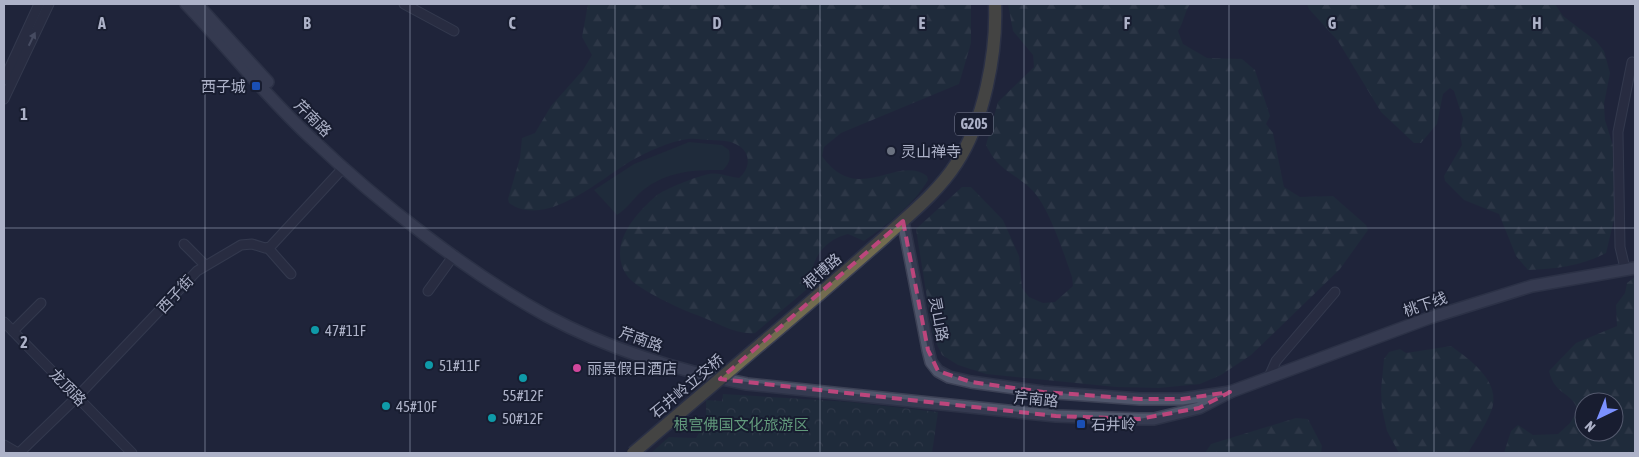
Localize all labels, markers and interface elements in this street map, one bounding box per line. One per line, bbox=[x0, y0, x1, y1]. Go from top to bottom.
text: A bbox=[97, 14, 106, 32]
text: B bbox=[303, 14, 311, 32]
text: C bbox=[508, 14, 516, 32]
text: D bbox=[713, 14, 722, 32]
text: E bbox=[919, 14, 926, 32]
text: F bbox=[1124, 14, 1131, 32]
text: G bbox=[1328, 14, 1337, 32]
text: H bbox=[1532, 14, 1542, 32]
one-way arrow bbox=[28, 32, 36, 46]
place label: 西子城 bbox=[201, 78, 246, 95]
marker: 西子城 bbox=[250, 80, 262, 92]
street label: 芹南路 bbox=[291, 96, 335, 140]
text: 1 bbox=[20, 105, 28, 123]
road number: G205 bbox=[955, 112, 993, 136]
place label: 灵山禅寺 bbox=[901, 143, 961, 160]
marker: 灵山禅寺 bbox=[885, 145, 897, 157]
street label: 根博路 bbox=[799, 250, 845, 292]
street label: 西子街 bbox=[153, 272, 197, 316]
street label: 桃下线 bbox=[1401, 289, 1449, 319]
street label: 灵山路 bbox=[926, 295, 952, 343]
place label: 47#11F bbox=[325, 322, 366, 339]
street label: 芹南路 bbox=[617, 323, 665, 355]
marker: 47#11F bbox=[309, 324, 321, 336]
text: 2 bbox=[20, 333, 28, 351]
street label: 石井岭立交桥 bbox=[647, 351, 727, 421]
place label: 51#11F bbox=[439, 357, 480, 374]
marker: 51#11F bbox=[423, 359, 435, 371]
place label: 丽景假日酒店 bbox=[587, 360, 677, 377]
marker: 丽景假日酒店 bbox=[571, 362, 583, 374]
street label: 龙顶路 bbox=[46, 365, 90, 409]
marker: 55#12F bbox=[517, 372, 529, 384]
place label: 55#12F bbox=[503, 387, 543, 404]
street label: 芹南路 bbox=[1013, 389, 1059, 409]
north arrow bbox=[1574, 392, 1624, 442]
place label: 45#10F bbox=[396, 398, 437, 415]
marker: 45#10F bbox=[380, 400, 392, 412]
place label: 50#12F bbox=[502, 410, 543, 427]
marker: 50#12F bbox=[486, 412, 498, 424]
park label: 根宫佛国文化旅游区 bbox=[673, 416, 809, 433]
place label: 石井岭 bbox=[1091, 416, 1136, 433]
marker: 石井岭 bbox=[1075, 418, 1087, 430]
text: N bbox=[1582, 418, 1599, 435]

